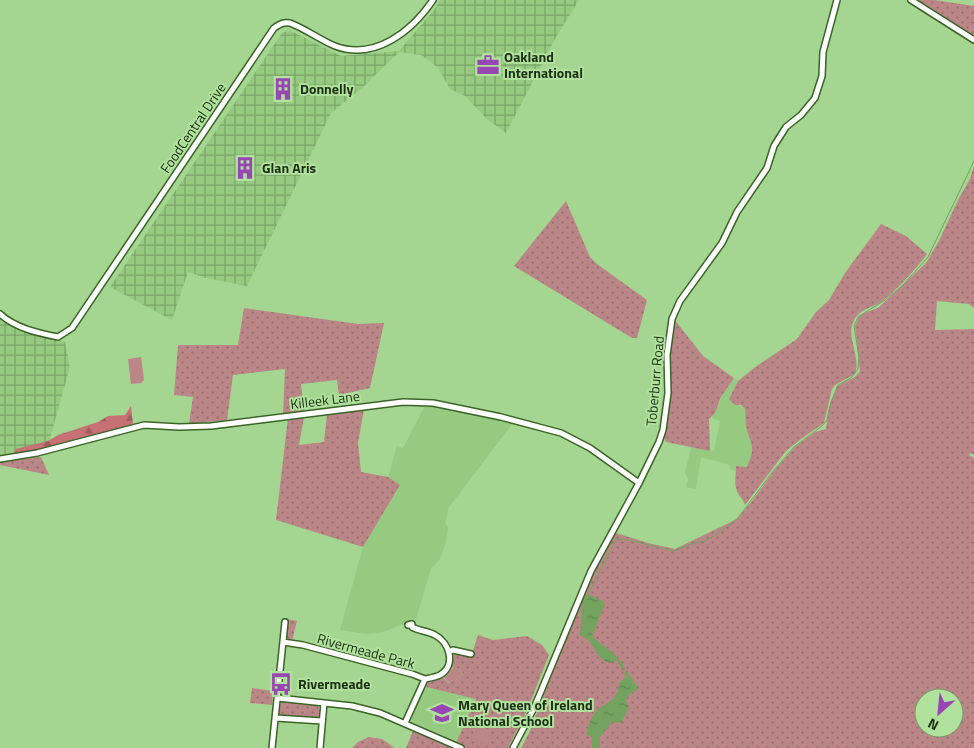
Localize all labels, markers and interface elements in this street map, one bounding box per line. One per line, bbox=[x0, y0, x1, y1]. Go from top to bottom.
place label: Oakland International bbox=[504, 46, 583, 83]
office icon: Oakland International bbox=[475, 52, 501, 78]
building icon: Donnelly bbox=[270, 76, 296, 102]
street label: FoodCentral Drive bbox=[155, 78, 231, 177]
place label: Donnelly bbox=[300, 78, 354, 99]
building icon: Glan Aris bbox=[232, 155, 258, 181]
place label: Glan Aris bbox=[262, 157, 317, 178]
street label: Toberburr Road bbox=[640, 335, 669, 427]
street label: Killeek Lane bbox=[289, 385, 361, 414]
street label: Rivermeade Park bbox=[315, 627, 418, 674]
bus stop icon: Rivermeade bbox=[268, 671, 294, 697]
place label: Rivermeade bbox=[298, 673, 370, 694]
north arrow bbox=[914, 688, 964, 738]
place label: Mary Queen of Ireland National School bbox=[458, 694, 593, 731]
school or university icon: Mary Queen of Ireland National School bbox=[429, 700, 455, 726]
text: N bbox=[924, 713, 942, 737]

